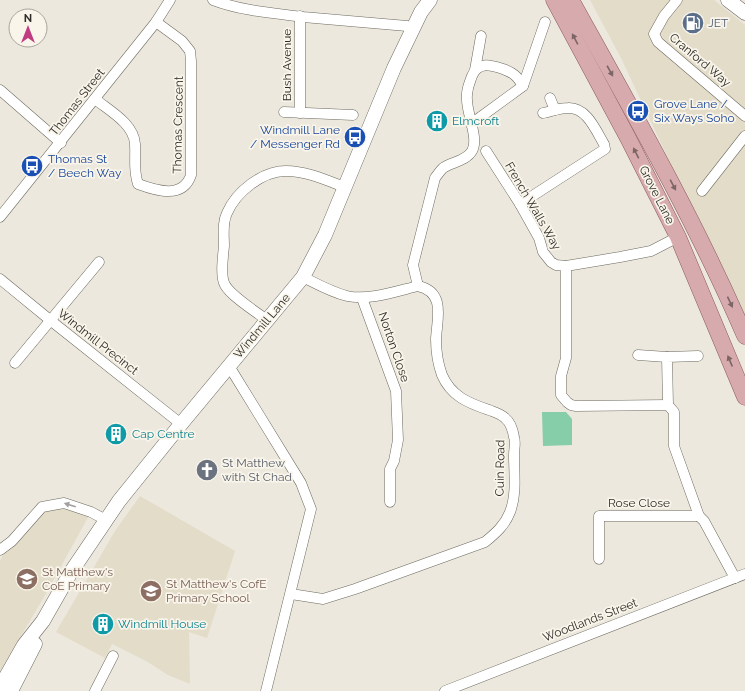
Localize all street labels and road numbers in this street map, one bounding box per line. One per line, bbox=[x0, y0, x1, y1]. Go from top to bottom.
street label: Bush Avenue bbox=[280, 29, 294, 101]
street label: Cranford Way bbox=[666, 30, 734, 90]
street label: Thomas Street bbox=[47, 66, 107, 138]
street label: Thomas Crescent bbox=[170, 76, 186, 174]
street label: French Walls Way bbox=[502, 160, 564, 253]
street label: Grove Lane bbox=[636, 164, 678, 226]
street label: Windmill Lane bbox=[231, 291, 293, 361]
street label: Windmill Precinct bbox=[55, 306, 141, 378]
street label: Norton Close bbox=[375, 310, 413, 384]
street label: Cuin Road bbox=[493, 439, 507, 497]
street label: Rose Close bbox=[608, 496, 670, 510]
street label: Woodlands Street bbox=[541, 596, 639, 644]

